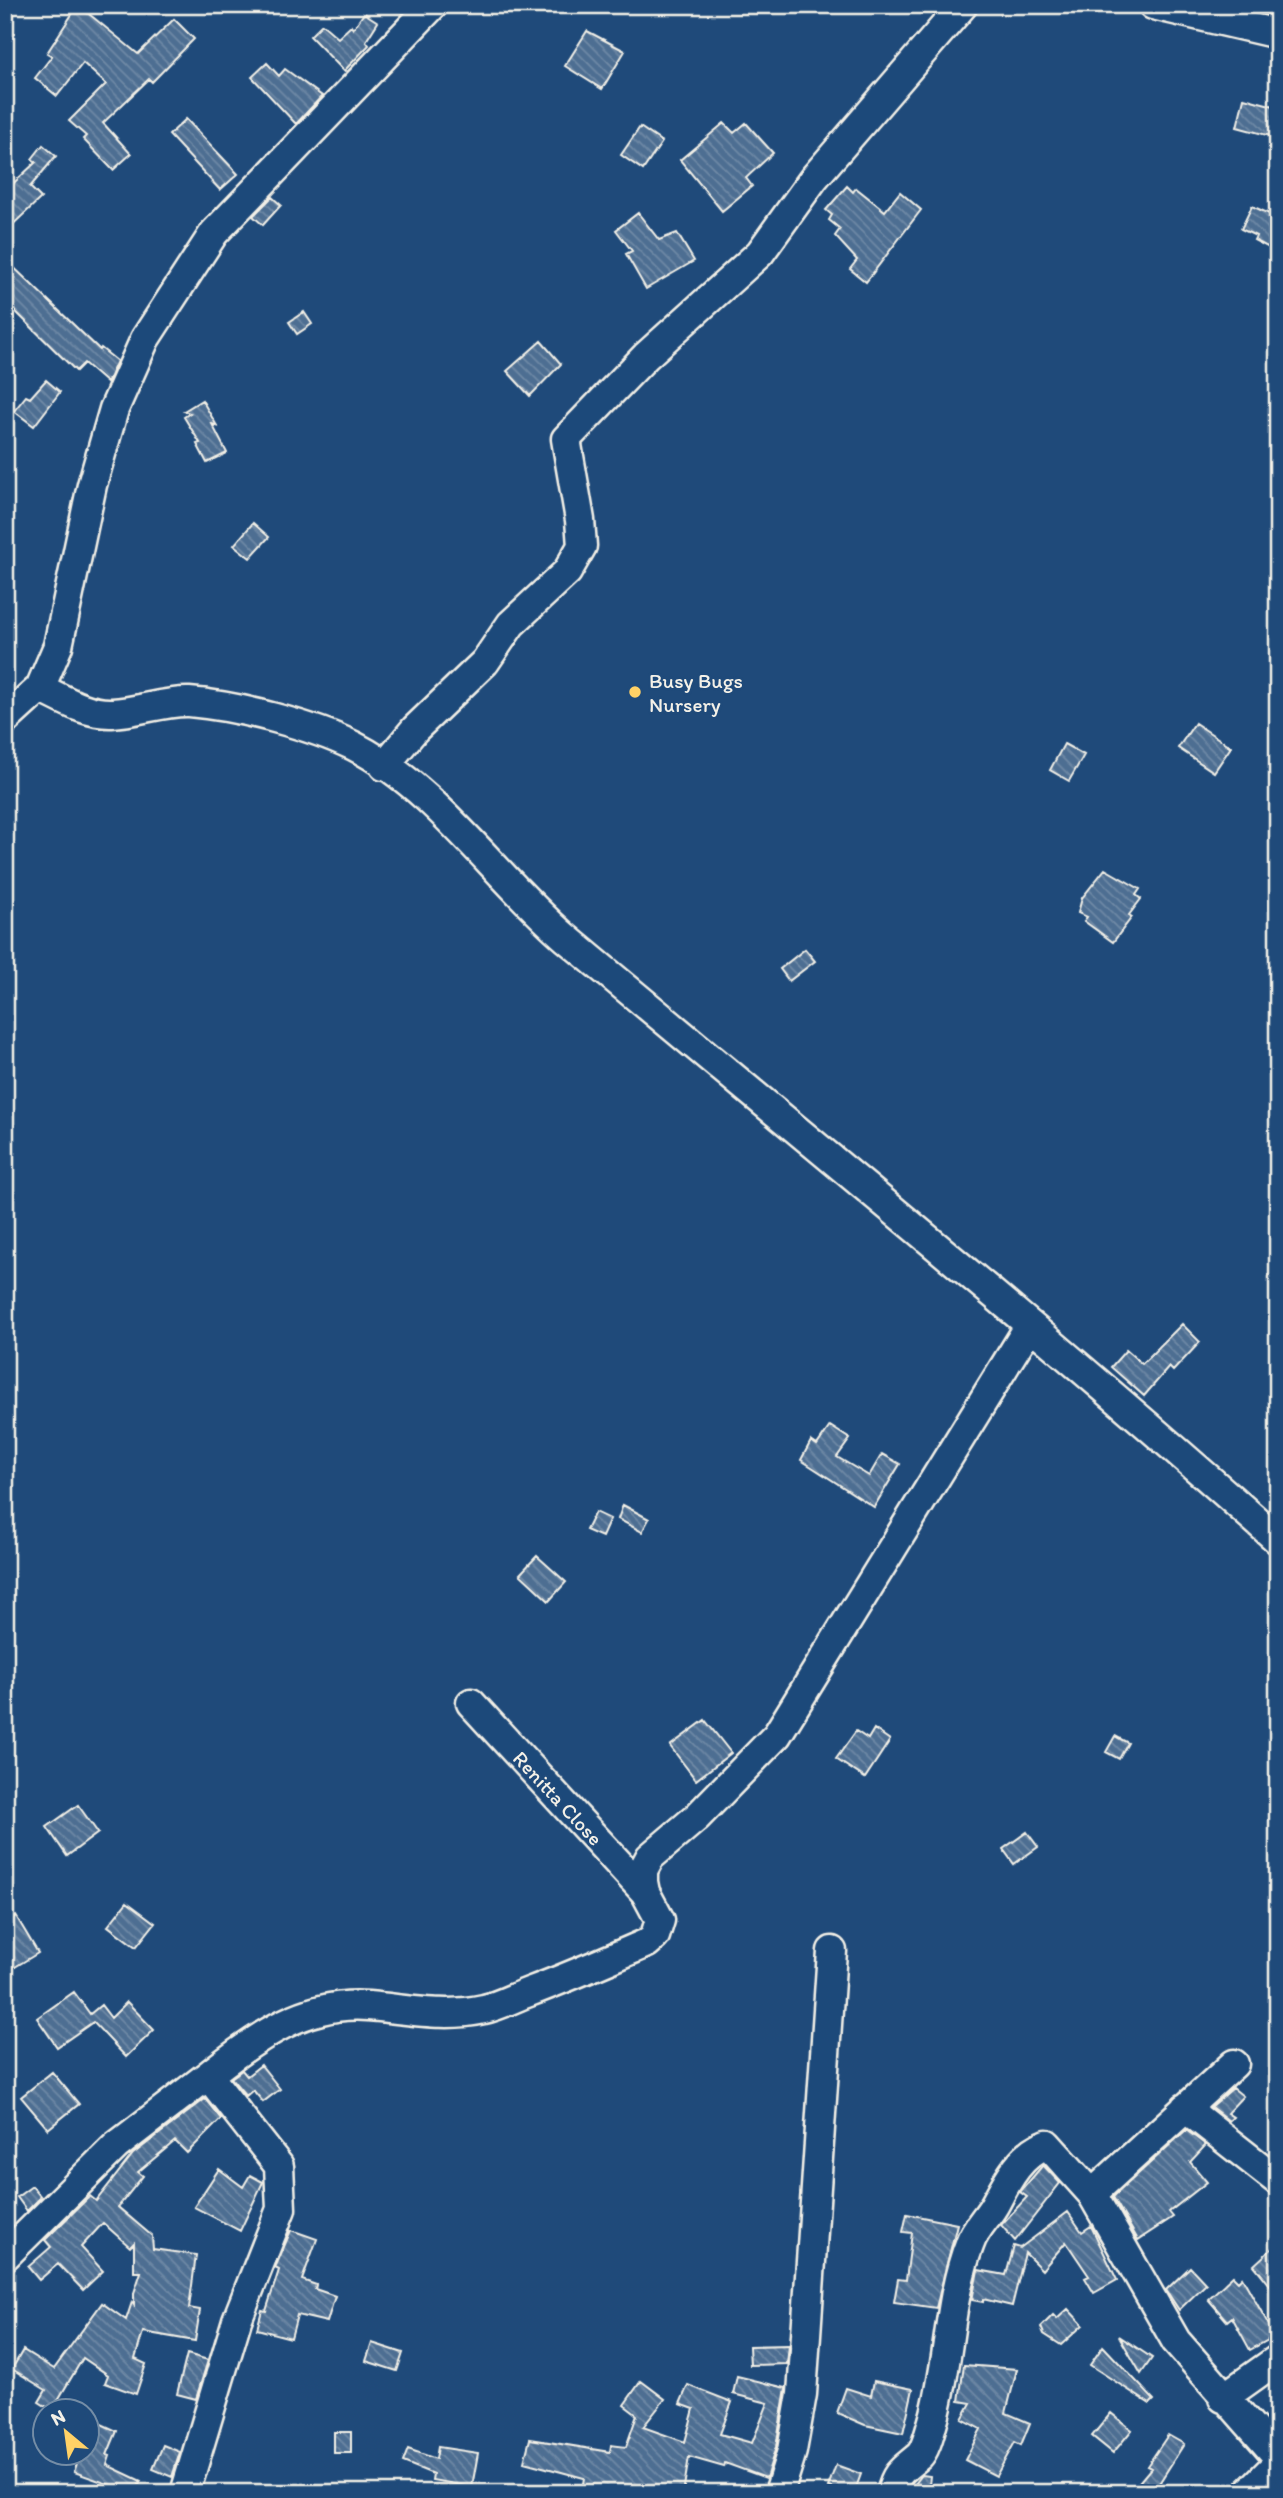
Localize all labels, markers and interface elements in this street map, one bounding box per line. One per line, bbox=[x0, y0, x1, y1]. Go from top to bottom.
place label: Busy Bugs Nursery bbox=[649, 668, 743, 717]
marker: Busy Bugs Nursery bbox=[627, 684, 643, 700]
street label: Renitta Close bbox=[508, 1746, 608, 1850]
north arrow bbox=[32, 2396, 102, 2466]
text: N bbox=[47, 2404, 69, 2431]

